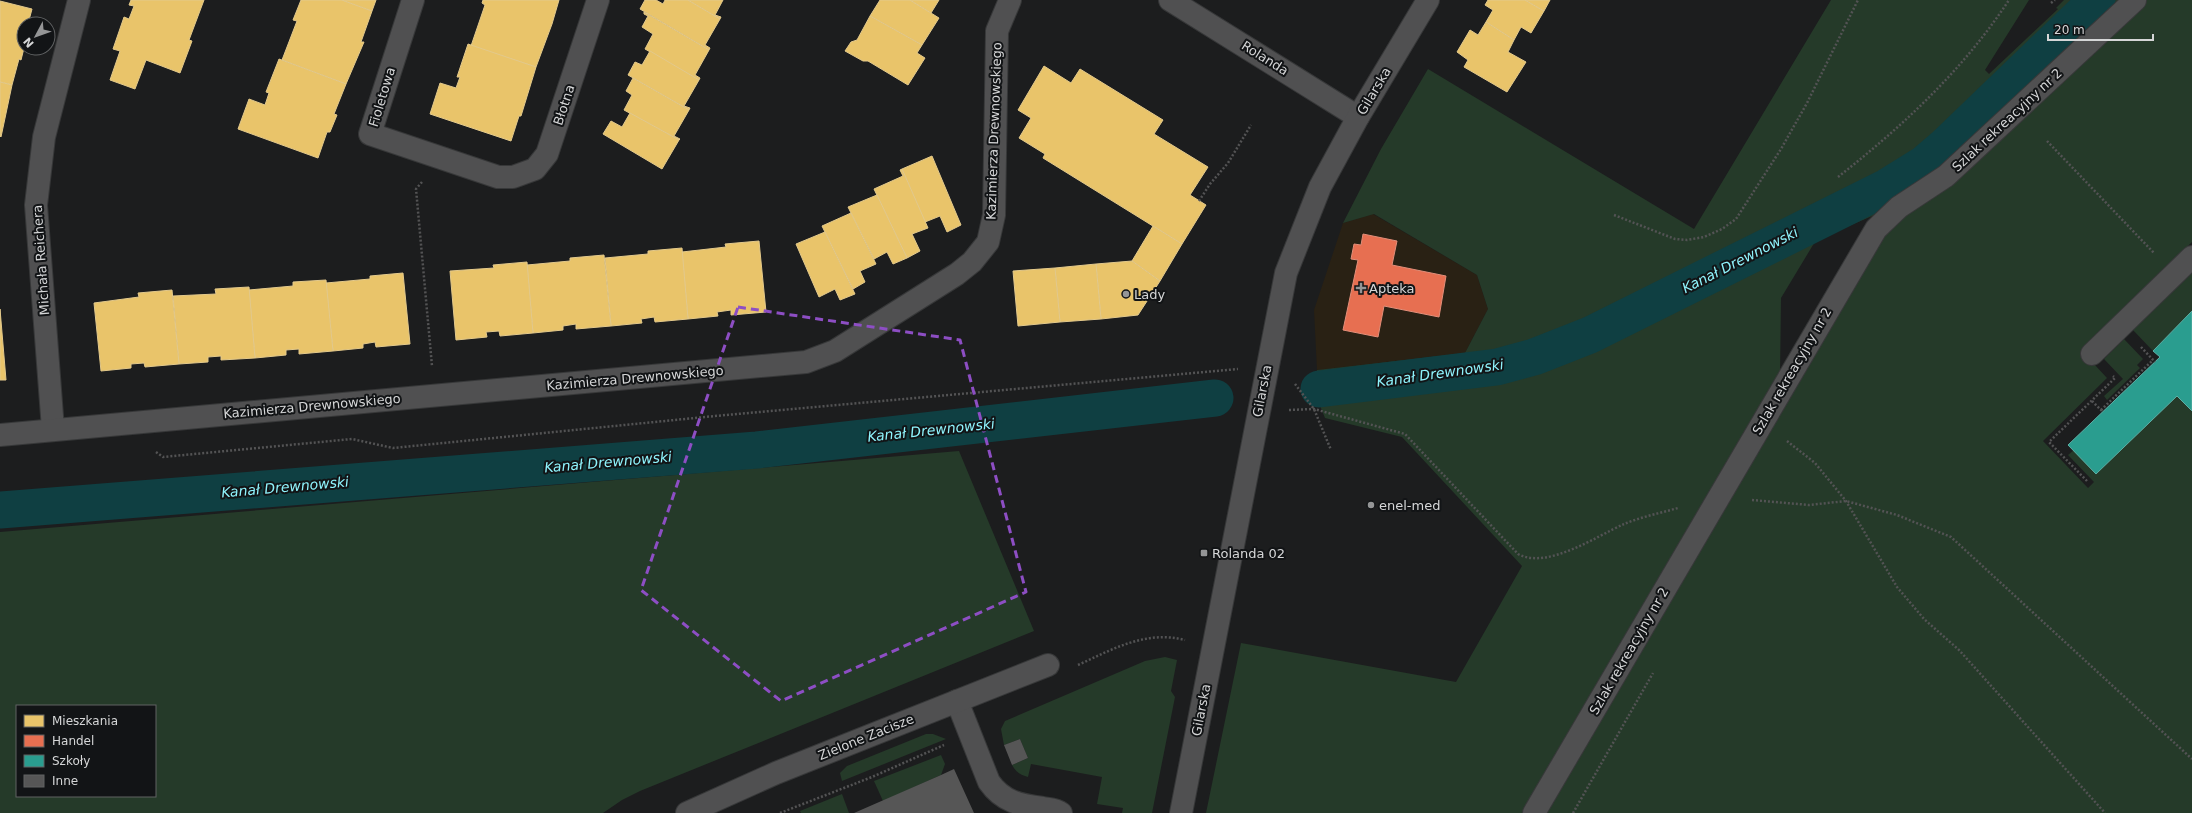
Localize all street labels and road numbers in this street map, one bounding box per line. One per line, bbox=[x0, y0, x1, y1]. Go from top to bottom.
street label: Rolanda bbox=[1239, 38, 1291, 78]
street label: Kazimierza Drewnowskiego bbox=[983, 42, 1005, 220]
street label: Fioletowa bbox=[366, 65, 398, 129]
street label: Gilarska bbox=[1354, 65, 1394, 117]
street label: Szlak rekreacyjny nr 2 bbox=[1949, 65, 2065, 175]
street label: Błotna bbox=[550, 83, 578, 127]
street label: Michała Reichera bbox=[30, 204, 52, 316]
street label: Szlak rekreacyjny nr 2 bbox=[1749, 305, 1835, 437]
street label: Kazimierza Drewnowskiego bbox=[546, 363, 724, 393]
street label: Gilarska bbox=[1250, 364, 1274, 418]
street label: Kazimierza Drewnowskiego bbox=[223, 391, 401, 421]
street label: Szlak rekreacyjny nr 2 bbox=[1586, 585, 1672, 717]
street label: Gilarska bbox=[1189, 683, 1213, 737]
street label: Zielone Zacisze bbox=[816, 711, 916, 763]

